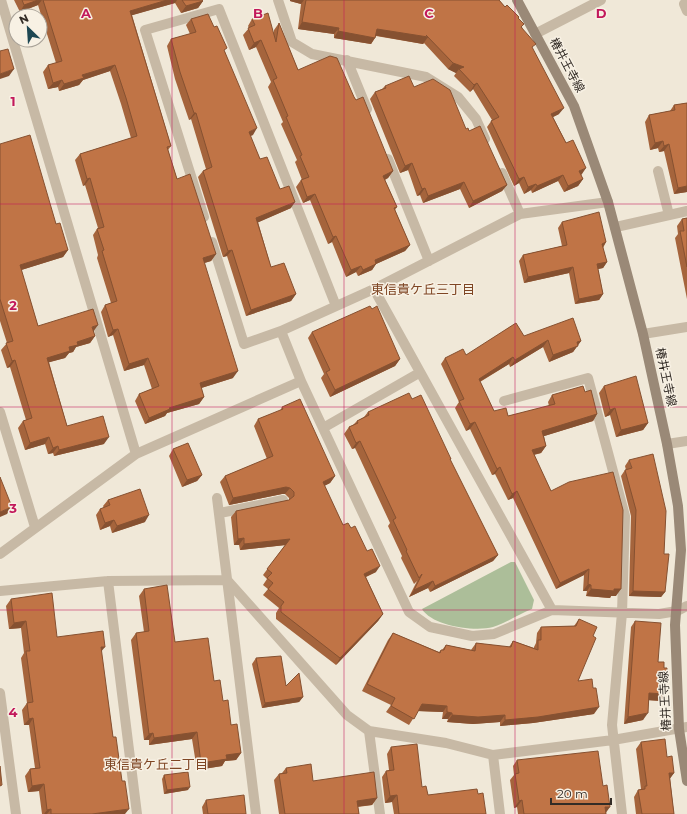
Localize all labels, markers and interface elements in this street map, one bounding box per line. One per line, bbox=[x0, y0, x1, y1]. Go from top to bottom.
text: A bbox=[80, 5, 92, 21]
text: B bbox=[253, 5, 263, 21]
text: C bbox=[424, 5, 434, 21]
text: D bbox=[596, 5, 607, 21]
north arrow bbox=[8, 8, 48, 48]
text: N bbox=[17, 11, 31, 27]
street label: 椿井王寺線 bbox=[547, 35, 588, 95]
text: 1 bbox=[10, 93, 16, 109]
district label: 東信貴ケ丘三丁目 bbox=[371, 281, 475, 297]
text: 2 bbox=[9, 297, 17, 313]
street label: 椿井王寺線 bbox=[653, 346, 680, 408]
text: 3 bbox=[8, 500, 17, 516]
street label: 椿井王寺線 bbox=[655, 671, 674, 731]
text: 4 bbox=[9, 704, 18, 720]
district label: 東信貴ケ丘二丁目 bbox=[104, 756, 208, 772]
scale bar bbox=[551, 780, 611, 806]
text: 20 m bbox=[557, 786, 588, 801]

